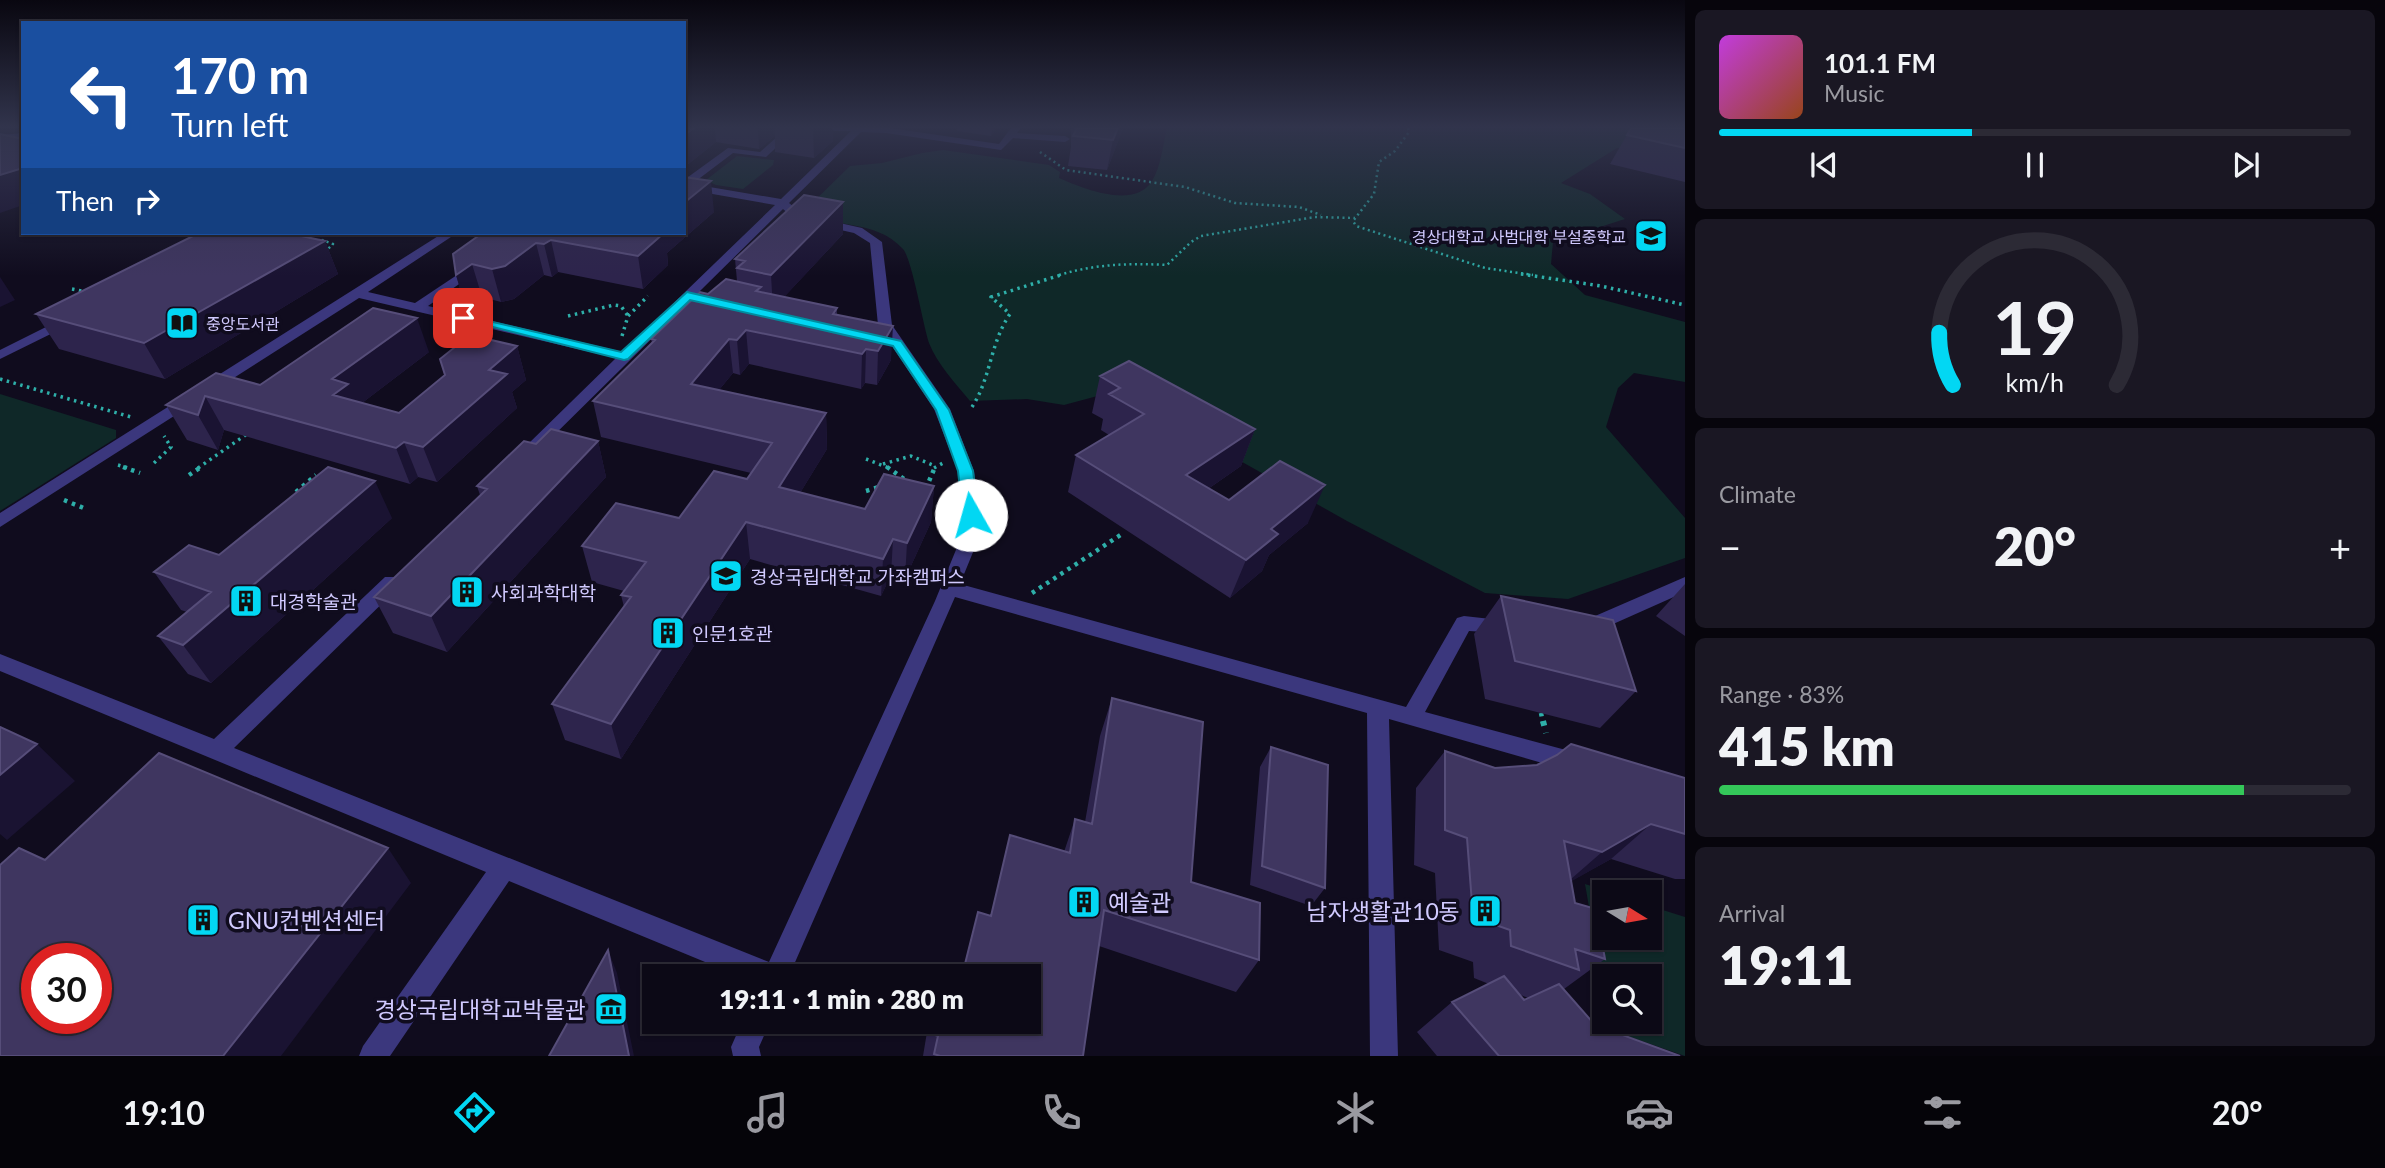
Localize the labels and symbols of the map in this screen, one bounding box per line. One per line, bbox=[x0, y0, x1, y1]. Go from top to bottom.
school or university icon: 경상대학교 사범대학 부설중학교 bbox=[1632, 217, 1670, 255]
place label: 경상대학교 사범대학 부설중학교 bbox=[1412, 227, 1626, 246]
pin bbox=[433, 288, 493, 348]
library icon: 중앙도서관 bbox=[163, 304, 201, 342]
place label: 중앙도서관 bbox=[206, 314, 280, 333]
position arrow bbox=[934, 478, 1008, 552]
school or university icon: 경상국립대학교 가좌캠퍼스 bbox=[707, 557, 745, 595]
place label: 경상국립대학교 가좌캠퍼스 bbox=[750, 565, 965, 588]
building icon: 사회과학대학 bbox=[448, 573, 486, 611]
place label: 사회과학대학 bbox=[491, 581, 596, 604]
building icon: 대경학술관 bbox=[227, 582, 265, 620]
place label: 대경학술관 bbox=[270, 590, 357, 613]
building icon: 인문1호관 bbox=[649, 614, 687, 652]
place label: 인문1호관 bbox=[692, 622, 773, 645]
north arrow bbox=[1592, 880, 1662, 950]
building icon: 예술관 bbox=[1065, 883, 1103, 921]
place label: 예술관 bbox=[1108, 888, 1171, 916]
building icon: 남자생활관10동 bbox=[1466, 892, 1504, 930]
place label: 남자생활관10동 bbox=[1306, 897, 1460, 925]
building icon: GNU컨벤션센터 bbox=[184, 901, 222, 939]
place label: GNU컨벤션센터 bbox=[228, 906, 385, 934]
speed limit sign: 30 bbox=[21, 943, 112, 1034]
museum icon: 경상국립대학교박물관 bbox=[592, 990, 630, 1028]
place label: 경상국립대학교박물관 bbox=[374, 995, 586, 1023]

